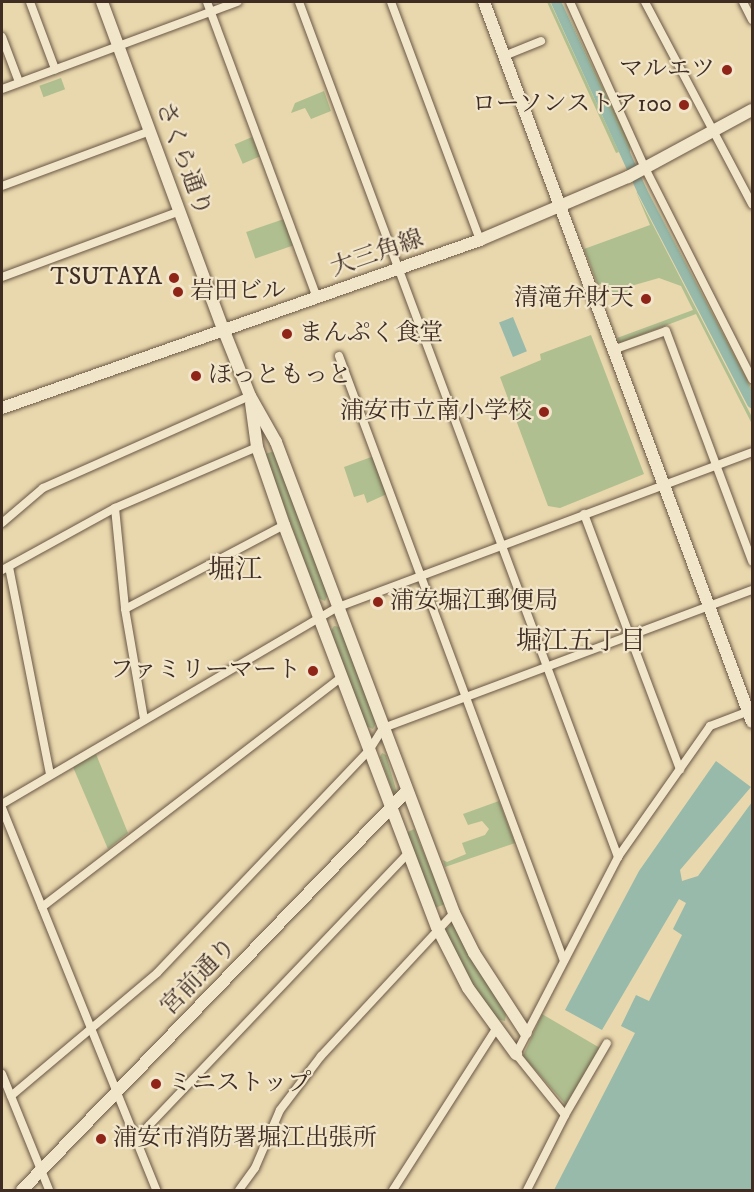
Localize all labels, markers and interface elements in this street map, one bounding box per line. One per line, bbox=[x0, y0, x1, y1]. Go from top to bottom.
place label: マルエツ bbox=[619, 56, 715, 84]
marker: マルエツ bbox=[720, 63, 734, 77]
place label: ローソンストア100 bbox=[469, 91, 672, 119]
street label: さくら通り bbox=[149, 98, 217, 220]
marker: ローソンストア100 bbox=[677, 98, 691, 112]
street label: 大三角線 bbox=[327, 225, 427, 283]
place label: TSUTAYA bbox=[50, 264, 162, 292]
marker: TSUTAYA bbox=[167, 271, 181, 285]
place label: 岩田ビル bbox=[190, 278, 286, 306]
marker: 岩田ビル bbox=[171, 285, 185, 299]
place label: 清滝弁財天 bbox=[514, 285, 634, 313]
marker: 清滝弁財天 bbox=[639, 292, 653, 306]
place label: まんぷく食堂 bbox=[299, 320, 443, 348]
marker: まんぷく食堂 bbox=[280, 327, 294, 341]
place label: ほっともっと bbox=[208, 362, 352, 390]
marker: ほっともっと bbox=[189, 369, 203, 383]
place label: 浦安市立南小学校 bbox=[340, 398, 532, 426]
marker: 浦安市立南小学校 bbox=[537, 405, 551, 419]
district label: 堀江 bbox=[208, 555, 262, 587]
place label: 浦安堀江郵便局 bbox=[390, 588, 558, 616]
marker: 浦安堀江郵便局 bbox=[371, 595, 385, 609]
district label: 堀江五丁目 bbox=[516, 626, 646, 658]
place label: ファミリーマート bbox=[109, 657, 301, 685]
marker: ファミリーマート bbox=[306, 664, 320, 678]
street label: 宮前通り bbox=[155, 932, 243, 1022]
place label: ミニストップ bbox=[168, 1070, 312, 1098]
marker: ミニストップ bbox=[149, 1077, 163, 1091]
place label: 浦安市消防署堀江出張所 bbox=[113, 1125, 377, 1153]
marker: 浦安市消防署堀江出張所 bbox=[94, 1132, 108, 1146]

